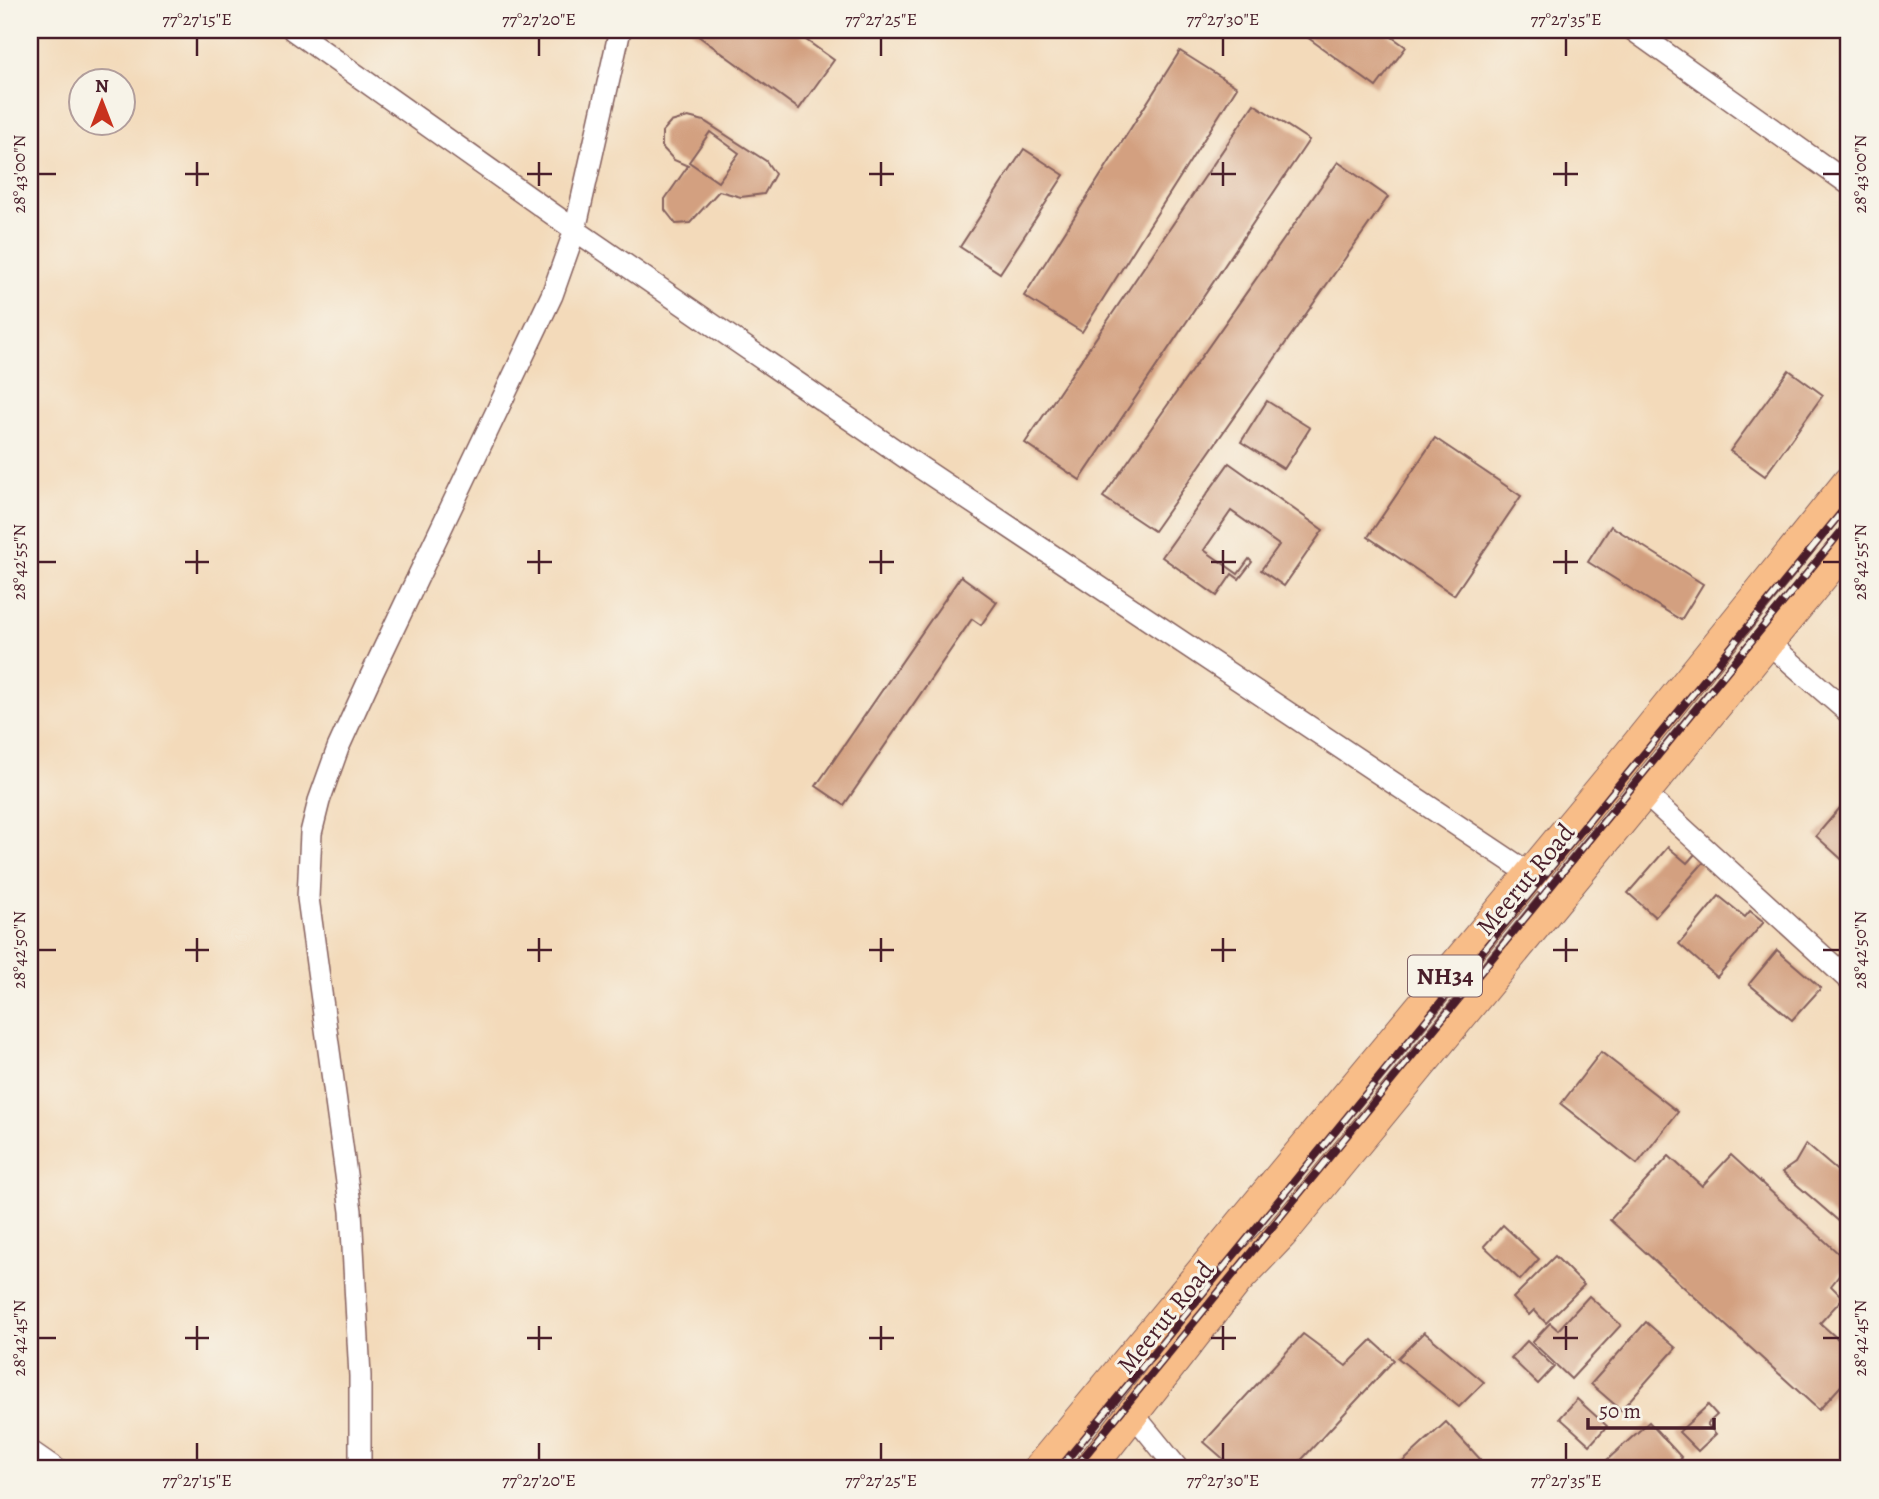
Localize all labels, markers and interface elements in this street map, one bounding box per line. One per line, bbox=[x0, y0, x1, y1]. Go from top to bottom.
text: 77°27'15"E bbox=[162, 7, 232, 31]
text: 77°27'20"E bbox=[502, 7, 576, 31]
text: 77°27'25"E bbox=[845, 7, 917, 31]
text: 77°27'30"E bbox=[1187, 7, 1259, 31]
text: 77°27'35"E bbox=[1530, 7, 1602, 31]
north arrow bbox=[66, 66, 136, 136]
text: N bbox=[95, 73, 109, 99]
text: 28°43'00"N bbox=[7, 134, 31, 214]
text: 28°43'00"N bbox=[1848, 134, 1872, 214]
text: 28°42'55"N bbox=[7, 524, 31, 600]
text: 28°42'55"N bbox=[1848, 524, 1872, 600]
street label: Meerut Road bbox=[1468, 816, 1583, 943]
text: 28°42'50"N bbox=[7, 911, 31, 989]
text: 28°42'50"N bbox=[1848, 911, 1872, 989]
road number: NH34 bbox=[1408, 956, 1482, 996]
street label: Meerut Road bbox=[1109, 1253, 1222, 1381]
text: 28°42'45"N bbox=[7, 1300, 31, 1376]
text: 28°42'45"N bbox=[1848, 1300, 1872, 1376]
scale bar bbox=[1588, 1387, 1714, 1431]
text: 50 m bbox=[1599, 1397, 1641, 1425]
text: 77°27'15"E bbox=[162, 1468, 232, 1492]
text: 77°27'20"E bbox=[502, 1468, 576, 1492]
text: 77°27'25"E bbox=[845, 1468, 917, 1492]
text: 77°27'30"E bbox=[1187, 1468, 1259, 1492]
text: 77°27'35"E bbox=[1530, 1468, 1602, 1492]

